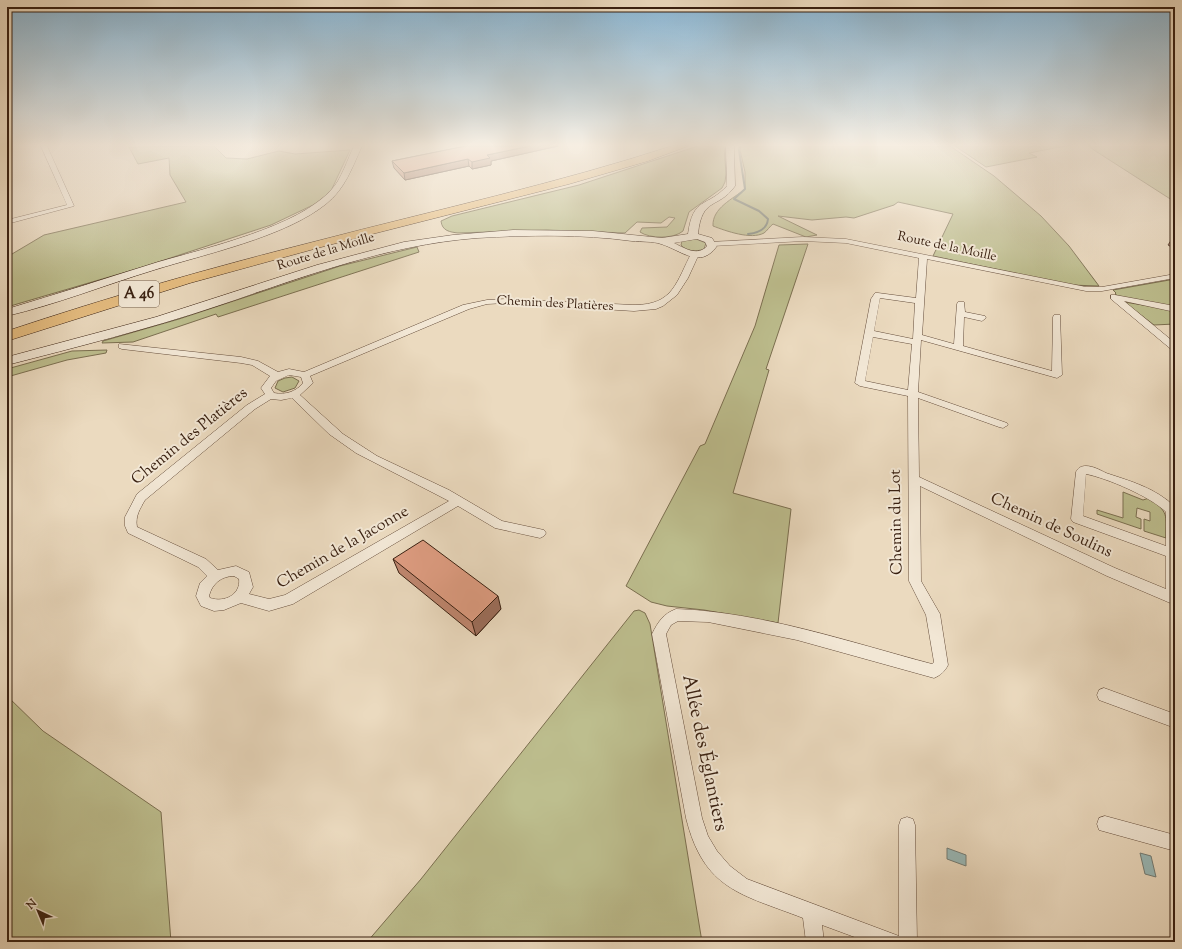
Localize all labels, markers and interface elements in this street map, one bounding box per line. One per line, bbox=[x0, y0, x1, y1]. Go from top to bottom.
street label: Route de la Moille bbox=[896, 228, 998, 266]
street label: Route de la Moille bbox=[275, 229, 377, 275]
road number: A 46 bbox=[119, 281, 159, 307]
street label: Chemin des Platières bbox=[496, 292, 614, 316]
street label: Chemin des Platières bbox=[127, 383, 253, 491]
street label: Chemin du Lot bbox=[885, 469, 909, 575]
street label: Chemin de Soulins bbox=[986, 488, 1116, 564]
street label: Chemin de la Jaconne bbox=[273, 501, 413, 595]
street label: Allée des Églantiers bbox=[674, 672, 734, 834]
north arrow bbox=[18, 891, 58, 931]
text: N bbox=[22, 896, 41, 914]

